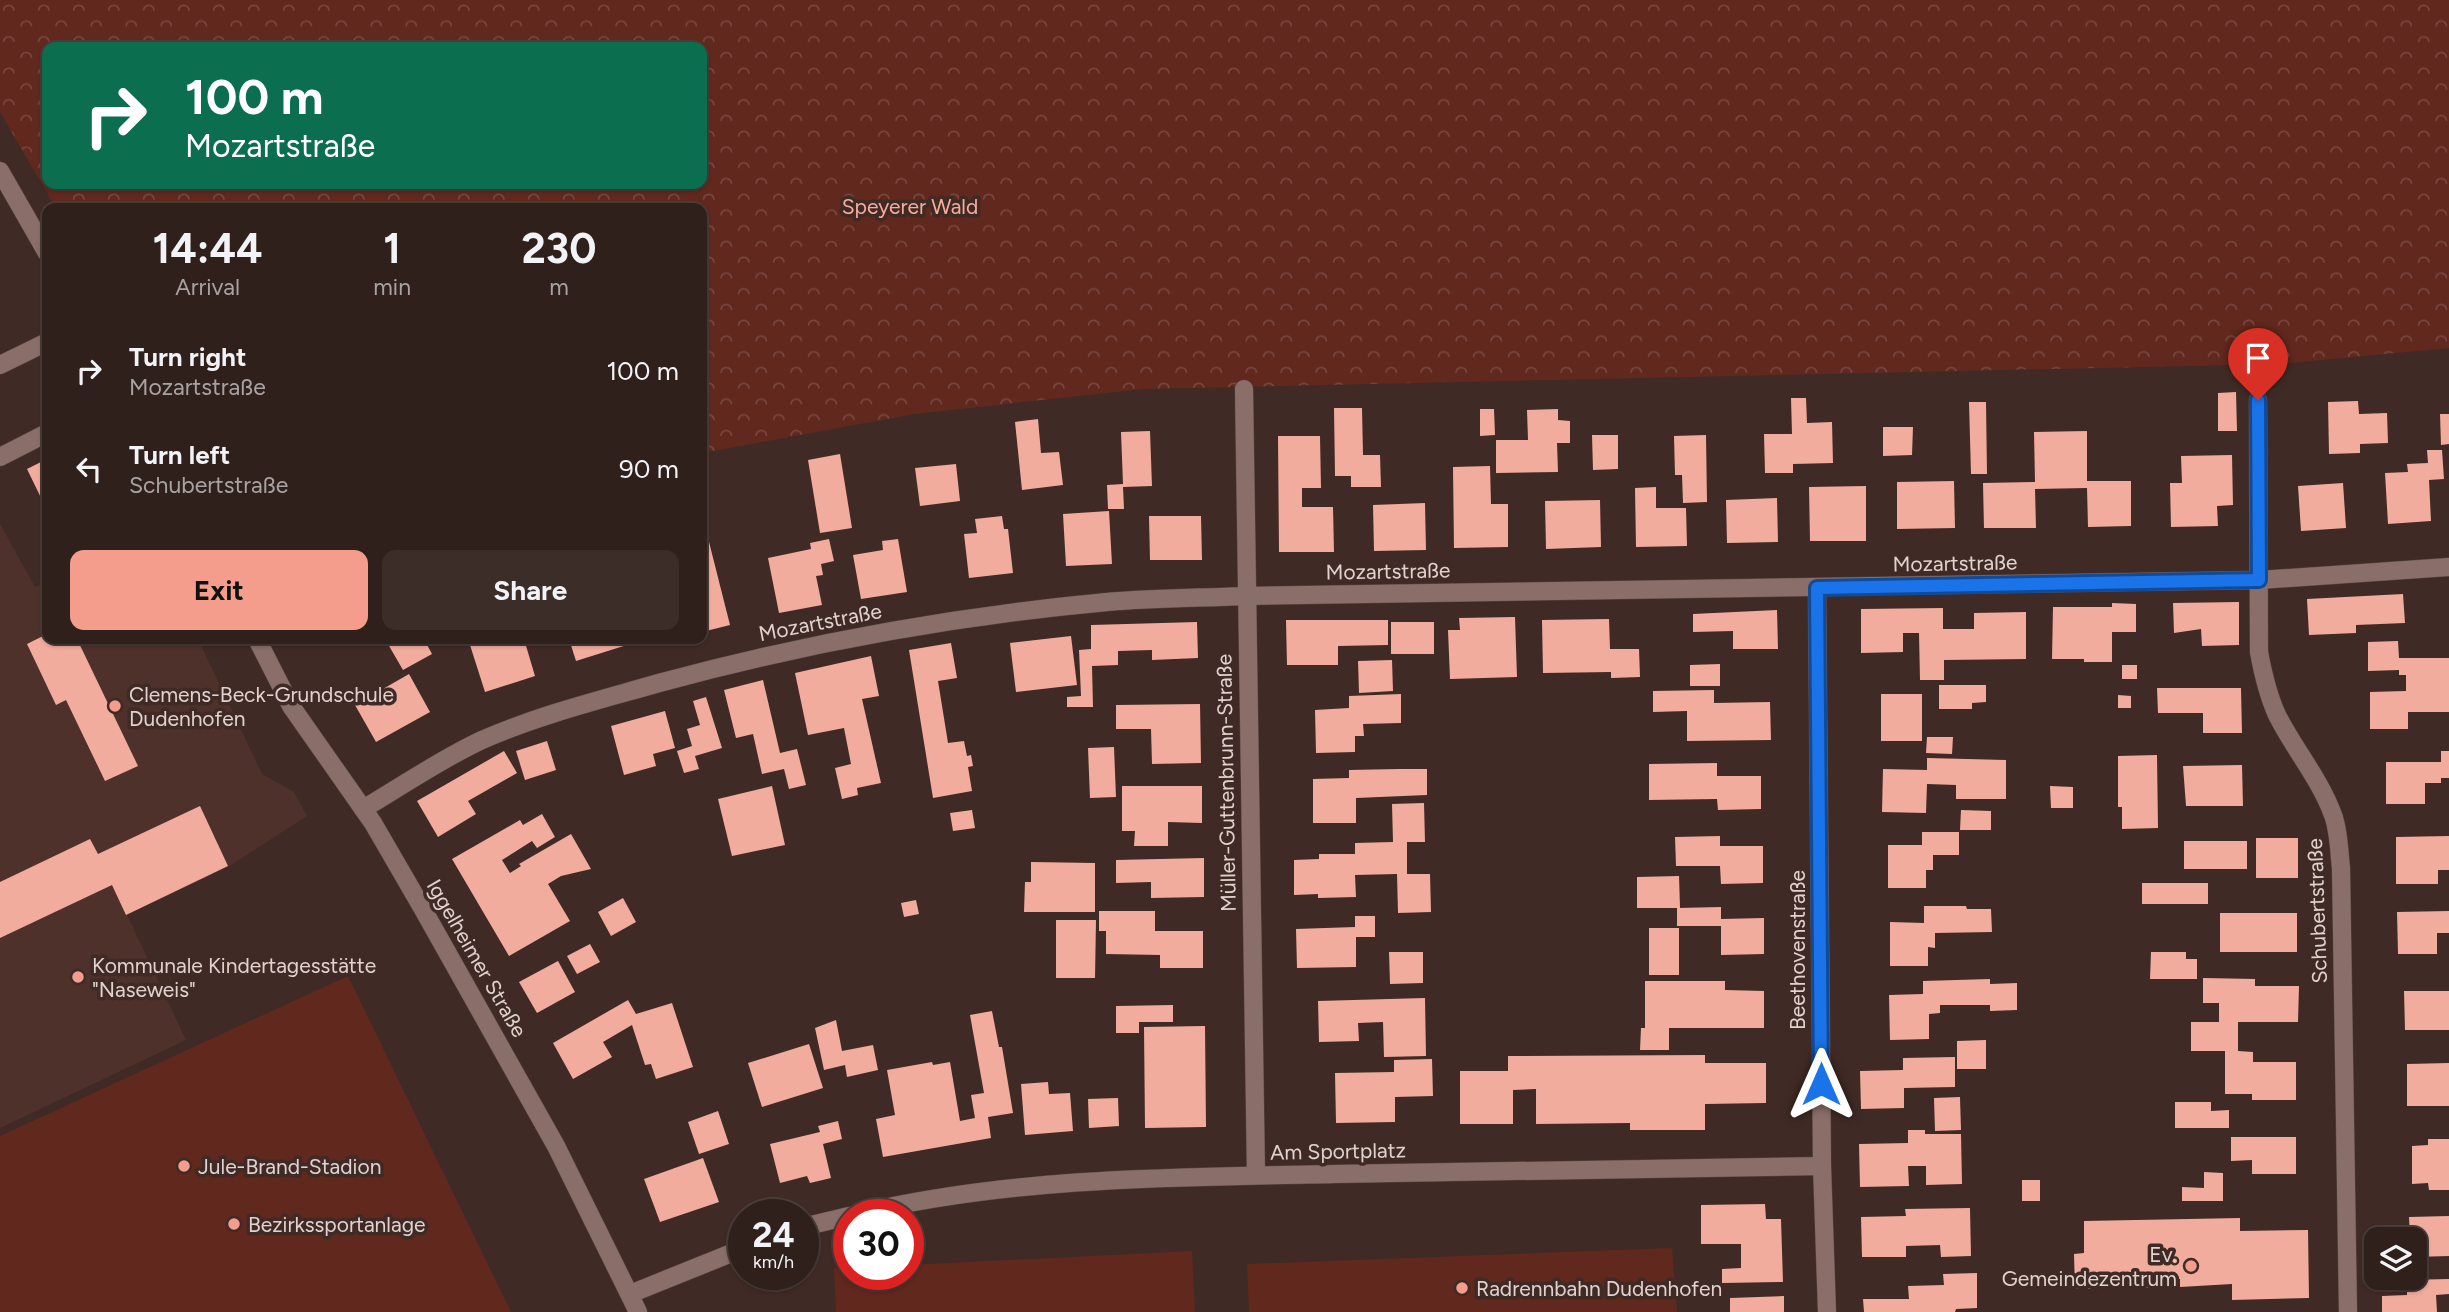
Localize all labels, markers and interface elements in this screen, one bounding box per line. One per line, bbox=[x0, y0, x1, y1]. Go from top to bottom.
text: 100 m bbox=[185, 67, 324, 126]
icon: right bbox=[70, 70, 161, 161]
text: Mozartstraße bbox=[185, 127, 375, 165]
park label: Speyerer Wald bbox=[842, 194, 978, 219]
text: 14:44 bbox=[153, 223, 263, 274]
text: 1 bbox=[383, 223, 401, 274]
text: 230 bbox=[522, 223, 596, 274]
text: Arrival bbox=[175, 273, 240, 301]
text: min bbox=[373, 273, 411, 301]
text: m bbox=[549, 273, 569, 301]
pin bbox=[2228, 328, 2288, 400]
icon: arrive bbox=[2239, 339, 2277, 377]
text: Turn right bbox=[129, 341, 246, 373]
icon: right bbox=[70, 352, 108, 390]
text: 100 m bbox=[606, 355, 679, 387]
text: Mozartstraße bbox=[129, 373, 266, 401]
text: Turn left bbox=[129, 439, 230, 471]
icon: left bbox=[70, 450, 108, 488]
text: 90 m bbox=[619, 453, 679, 485]
text: Schubertstraße bbox=[129, 471, 288, 499]
street label: Mozartstraße bbox=[1892, 549, 2018, 577]
button: Exit bbox=[70, 550, 368, 630]
button: Share bbox=[382, 550, 679, 630]
street label: Mozartstraße bbox=[1325, 557, 1451, 585]
street label: Mozartstraße bbox=[756, 598, 884, 646]
street label: Müller-Guttenbrunn-Straße bbox=[1211, 654, 1241, 912]
place label: Clemens-Beck-Grundschule Dudenhofen bbox=[129, 682, 394, 731]
marker: Clemens-Beck-Grundschule Dudenhofen bbox=[107, 698, 123, 714]
street label: Schubertstraße bbox=[2302, 838, 2332, 984]
street label: Beethovenstraße bbox=[1785, 870, 1810, 1030]
street label: Iggelheimer Straße bbox=[422, 875, 532, 1041]
place label: Kommunale Kindertagesstätte "Naseweis" bbox=[92, 953, 376, 1002]
marker: Kommunale Kindertagesstätte "Naseweis" bbox=[70, 969, 86, 985]
position arrow bbox=[1784, 1047, 1858, 1121]
street label: Am Sportplatz bbox=[1270, 1137, 1406, 1165]
place label: Jule-Brand-Stadion bbox=[198, 1154, 381, 1179]
marker: Jule-Brand-Stadion bbox=[176, 1158, 192, 1174]
speed limit sign: 30 bbox=[833, 1199, 924, 1290]
place label: Bezirkssportanlage bbox=[248, 1212, 425, 1237]
text: 24 bbox=[752, 1214, 795, 1256]
marker: Bezirkssportanlage bbox=[226, 1216, 242, 1232]
map controls bbox=[2364, 1227, 2427, 1290]
button: layers bbox=[2364, 1227, 2427, 1290]
place label: Ev. Gemeindezentrum bbox=[2002, 1242, 2177, 1291]
text: km/h bbox=[753, 1251, 794, 1273]
marker: Ev. Gemeindezentrum bbox=[2183, 1258, 2199, 1274]
place label: Radrennbahn Dudenhofen bbox=[1476, 1276, 1722, 1301]
marker: Radrennbahn Dudenhofen bbox=[1454, 1280, 1470, 1296]

